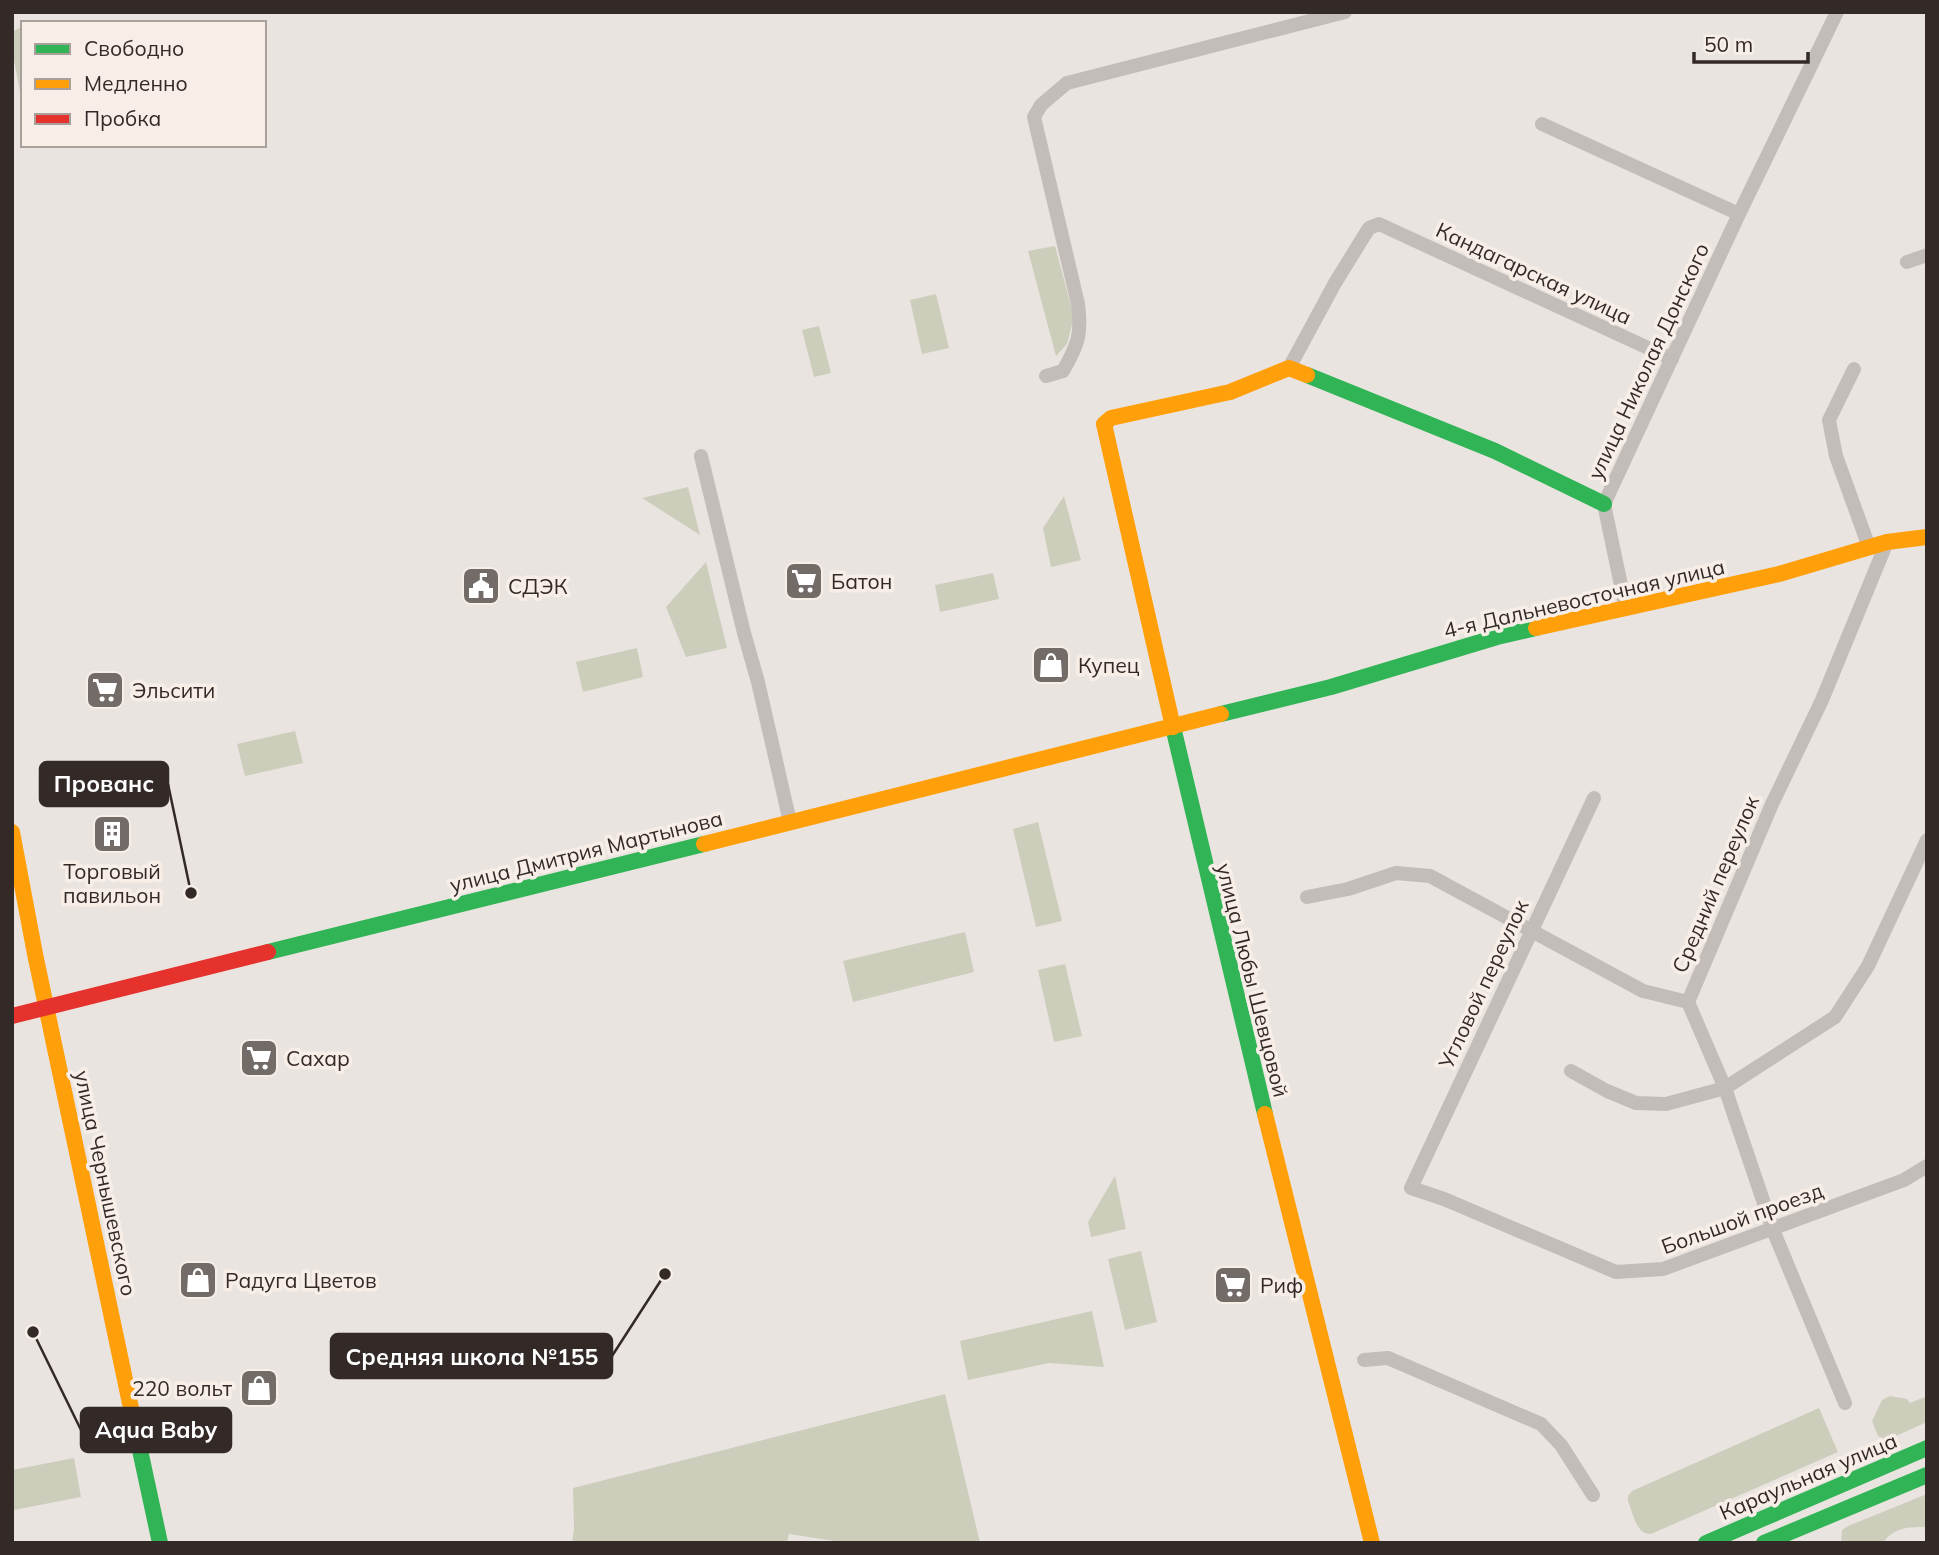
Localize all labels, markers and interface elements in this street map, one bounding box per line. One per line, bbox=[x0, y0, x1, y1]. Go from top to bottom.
legend bbox=[21, 21, 266, 147]
scale bar bbox=[1694, 21, 1808, 65]
text: 50 m bbox=[1704, 31, 1753, 57]
text: Свободно bbox=[84, 35, 184, 61]
text: Медленно bbox=[84, 70, 188, 96]
text: Пробка bbox=[84, 105, 161, 131]
street label: Кандагарская улица bbox=[1432, 216, 1636, 330]
street label: улица Николая Донского bbox=[1582, 239, 1714, 483]
street label: 4-я Дальневосточная улица bbox=[1441, 553, 1727, 643]
supermarket icon: Батон bbox=[783, 560, 825, 602]
public building icon: СДЭК bbox=[460, 565, 502, 607]
place label: Батон bbox=[831, 568, 892, 594]
place label: СДЭК bbox=[508, 573, 568, 599]
shop icon: Купец bbox=[1030, 644, 1072, 686]
place label: Купец bbox=[1078, 652, 1140, 678]
supermarket icon: Эльсити bbox=[84, 669, 126, 711]
place label: Эльсити bbox=[132, 677, 215, 703]
callout: Прованс bbox=[40, 762, 168, 806]
text: Прованс bbox=[54, 769, 154, 798]
street label: Средний переулок bbox=[1666, 791, 1764, 976]
street label: улица Дмитрия Мартынова bbox=[447, 805, 725, 897]
building icon: Торговый павильон bbox=[91, 813, 133, 855]
place label: Торговый павильон bbox=[63, 858, 161, 908]
street label: улица Любы Шевцовой bbox=[1211, 860, 1295, 1100]
street label: Угловой переулок bbox=[1432, 895, 1534, 1073]
supermarket icon: Сахар bbox=[238, 1037, 280, 1079]
place label: Сахар bbox=[286, 1045, 350, 1071]
street label: улица Чернышевского bbox=[69, 1068, 143, 1298]
street label: Большой проезд bbox=[1658, 1177, 1827, 1259]
shop icon: Радуга Цветов bbox=[177, 1259, 219, 1301]
supermarket icon: Риф bbox=[1212, 1264, 1254, 1306]
place label: Радуга Цветов bbox=[225, 1267, 377, 1293]
place label: Риф bbox=[1260, 1272, 1303, 1298]
callout: Средняя школа №155 bbox=[331, 1334, 612, 1378]
text: Средняя школа №155 bbox=[346, 1342, 598, 1371]
shop icon: 220 вольт bbox=[238, 1367, 280, 1409]
place label: 220 вольт bbox=[132, 1375, 232, 1401]
callout: Aqua Baby bbox=[81, 1408, 231, 1452]
text: Aqua Baby bbox=[95, 1415, 218, 1444]
street label: Караульная улица bbox=[1715, 1427, 1901, 1525]

